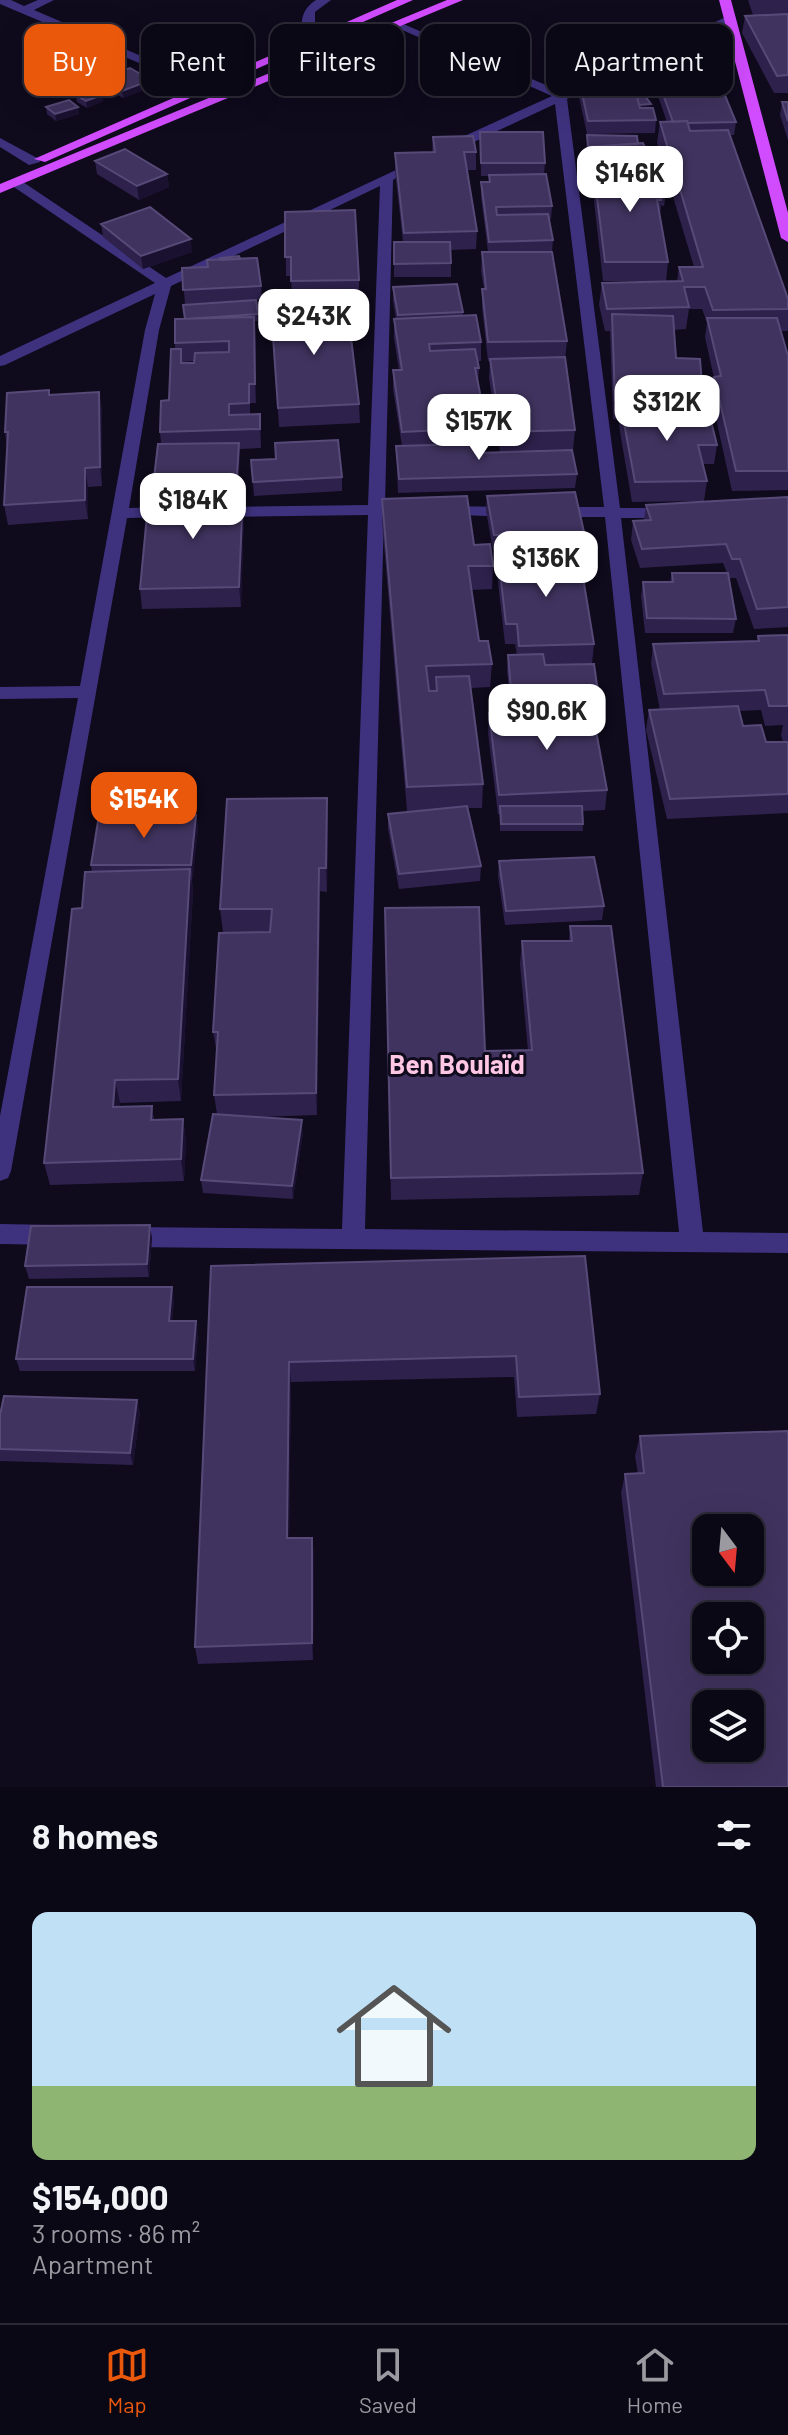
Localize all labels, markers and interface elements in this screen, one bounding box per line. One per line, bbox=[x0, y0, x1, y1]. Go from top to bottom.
chip: Buy bbox=[24, 24, 125, 96]
chip: Rent bbox=[141, 24, 254, 96]
chip: Filters bbox=[270, 24, 404, 96]
chip: New bbox=[420, 24, 530, 96]
chip: Apartment bbox=[546, 24, 733, 96]
pin: $146K bbox=[574, 146, 686, 214]
text: $146K bbox=[595, 156, 665, 187]
pin: $243K bbox=[258, 289, 370, 357]
text: $243K bbox=[276, 299, 352, 330]
pin: $312K bbox=[611, 375, 723, 443]
text: $312K bbox=[633, 385, 701, 416]
pin: $157K bbox=[423, 394, 535, 462]
text: $157K bbox=[445, 404, 513, 435]
pin: $184K bbox=[137, 473, 249, 541]
text: $184K bbox=[158, 483, 228, 514]
pin: $136K bbox=[490, 531, 602, 599]
text: $136K bbox=[512, 541, 580, 572]
pin: $90.6K bbox=[482, 684, 612, 752]
text: $90.6K bbox=[507, 694, 587, 725]
pin: $154K bbox=[88, 772, 200, 840]
text: $154K bbox=[109, 782, 179, 813]
district label: Ben Boulaïd bbox=[389, 1048, 525, 1079]
north arrow bbox=[692, 1514, 764, 1586]
map controls bbox=[692, 1514, 764, 1762]
button: locate bbox=[692, 1602, 764, 1674]
button: layers bbox=[692, 1690, 764, 1762]
icon: filters bbox=[712, 1813, 756, 1857]
text: 8 homes bbox=[32, 1815, 158, 1856]
icon: home bbox=[322, 1964, 466, 2108]
text: $154,000 bbox=[32, 2176, 169, 2217]
text: 3 rooms · 86 m² bbox=[32, 2217, 200, 2248]
text: Apartment bbox=[32, 2248, 153, 2279]
tab: Map bbox=[105, 2343, 149, 2417]
tab: Saved bbox=[359, 2343, 417, 2417]
tab: Home bbox=[627, 2343, 683, 2417]

